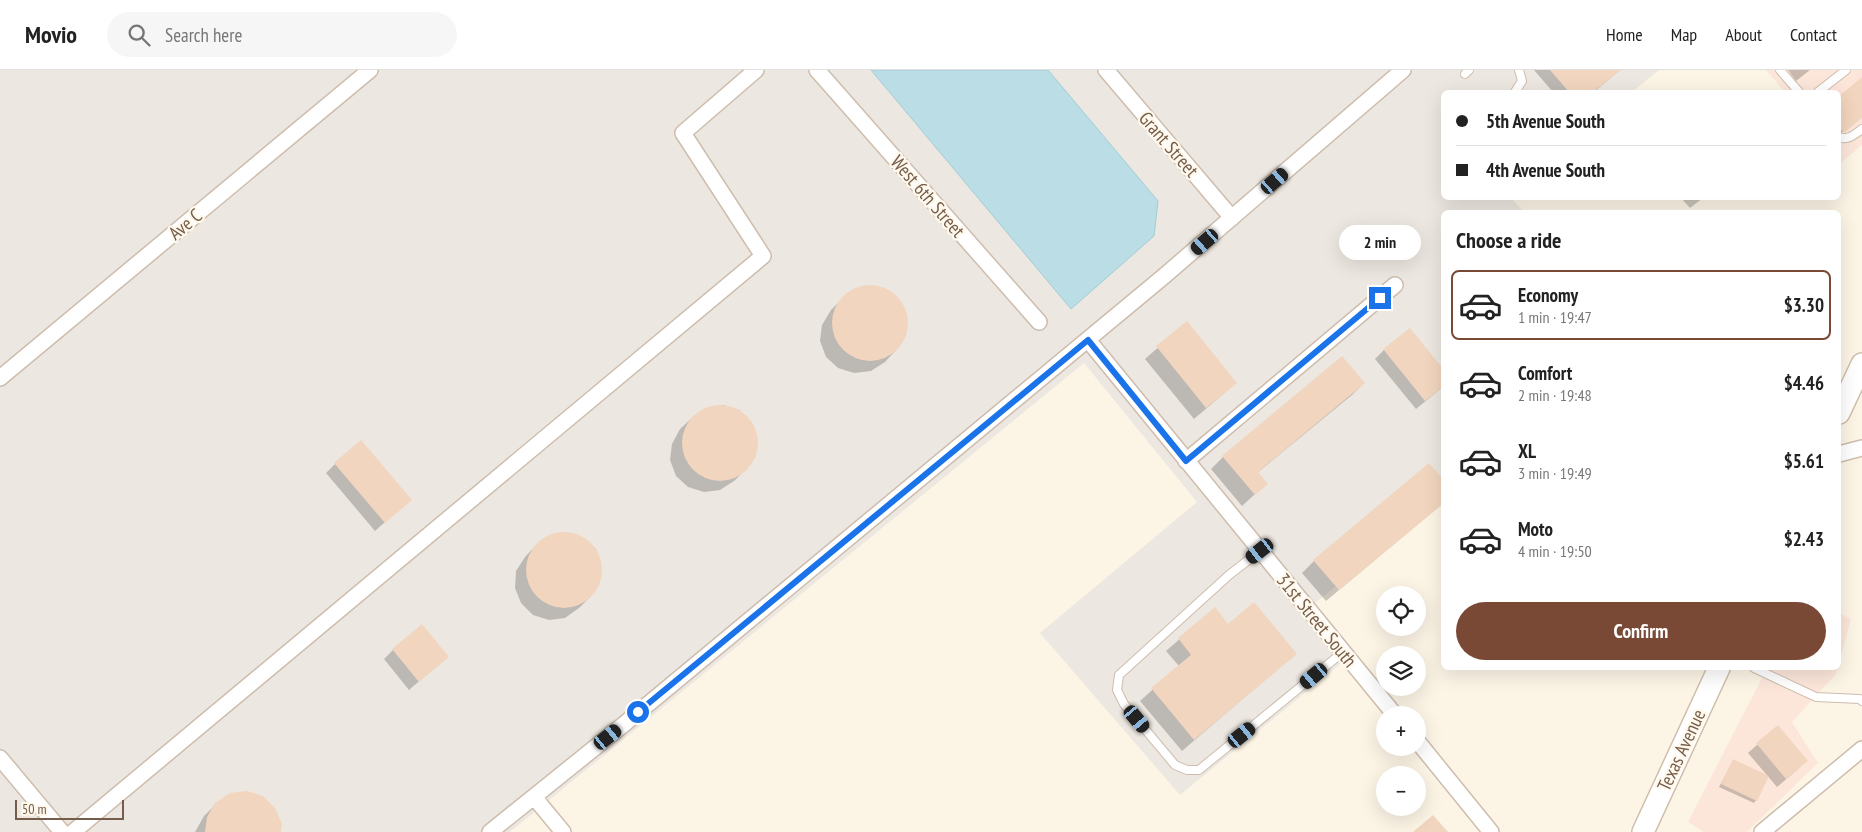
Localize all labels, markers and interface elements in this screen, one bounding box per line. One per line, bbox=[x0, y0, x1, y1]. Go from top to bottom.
search box bbox=[107, 12, 457, 57]
text: Movio bbox=[25, 19, 77, 50]
icon: search bbox=[125, 21, 153, 49]
text: Search here bbox=[165, 23, 242, 47]
text: Home bbox=[1606, 23, 1643, 46]
text: Map bbox=[1671, 23, 1697, 46]
text: About bbox=[1725, 23, 1762, 46]
text: Contact bbox=[1790, 23, 1837, 46]
street label: Grant Street bbox=[1134, 106, 1204, 182]
text: 5th Avenue South bbox=[1486, 109, 1605, 133]
street label: West 6th Street bbox=[886, 150, 971, 243]
text: 4th Avenue South bbox=[1486, 158, 1605, 182]
car bbox=[1258, 165, 1291, 197]
street label: Ave C bbox=[163, 203, 207, 245]
car bbox=[1188, 226, 1221, 258]
callout: 2 min bbox=[1339, 226, 1421, 260]
text: Choose a ride bbox=[1456, 226, 1561, 254]
text: 2 min bbox=[1364, 232, 1396, 252]
icon: car bbox=[1458, 283, 1503, 328]
text: Economy bbox=[1518, 283, 1578, 307]
route end bbox=[1369, 287, 1391, 309]
text: $3.30 bbox=[1784, 293, 1824, 317]
text: 1 min · 19:47 bbox=[1518, 307, 1592, 327]
icon: car bbox=[1458, 361, 1503, 406]
text: Comfort bbox=[1518, 361, 1572, 385]
text: $4.46 bbox=[1784, 371, 1824, 395]
text: 2 min · 19:48 bbox=[1518, 385, 1592, 405]
icon: car bbox=[1458, 439, 1503, 484]
text: XL bbox=[1518, 439, 1536, 463]
text: $5.61 bbox=[1784, 449, 1824, 473]
text: 3 min · 19:49 bbox=[1518, 463, 1592, 483]
icon: car bbox=[1458, 517, 1503, 562]
text: Moto bbox=[1518, 517, 1553, 541]
text: $2.43 bbox=[1784, 527, 1824, 551]
car bbox=[1243, 536, 1276, 566]
text: 4 min · 19:50 bbox=[1518, 541, 1592, 561]
street label: 31st Street South bbox=[1272, 568, 1362, 672]
map controls bbox=[1376, 586, 1426, 816]
button: locate bbox=[1376, 586, 1426, 636]
button: Confirm bbox=[1456, 602, 1826, 660]
button: layers bbox=[1376, 646, 1426, 696]
car bbox=[1297, 661, 1330, 691]
route start bbox=[627, 701, 649, 723]
car bbox=[1121, 703, 1152, 735]
street label: Texas Avenue bbox=[1652, 705, 1710, 795]
button: + bbox=[1376, 706, 1426, 756]
car bbox=[1225, 720, 1258, 750]
car bbox=[591, 722, 624, 752]
button: − bbox=[1376, 766, 1426, 816]
scale bar bbox=[15, 797, 124, 820]
text: 50 m bbox=[22, 800, 47, 818]

